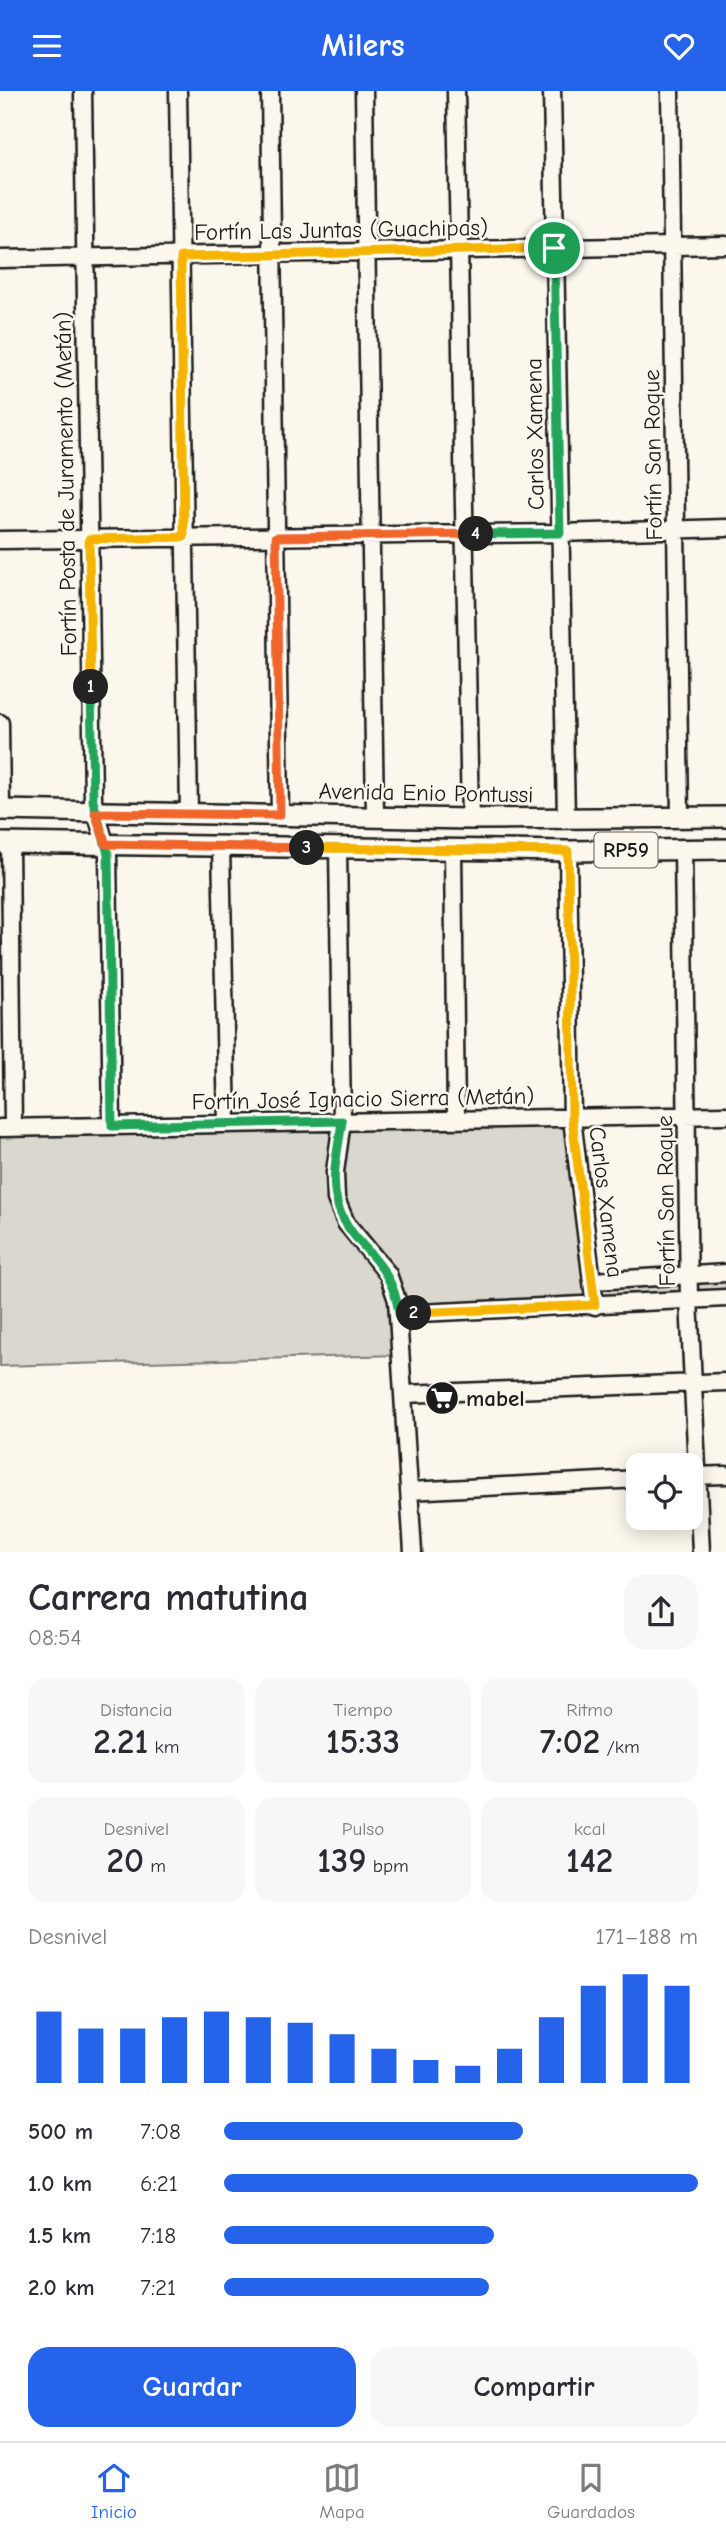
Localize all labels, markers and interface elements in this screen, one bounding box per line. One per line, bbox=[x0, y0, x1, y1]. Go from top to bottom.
icon: menu bbox=[28, 27, 66, 65]
text: Milers bbox=[321, 27, 405, 64]
icon: heart bbox=[660, 27, 698, 65]
street label: Fortín Las Juntas (Guachipas) bbox=[194, 214, 488, 246]
pin bbox=[524, 218, 584, 278]
icon: arrive bbox=[535, 229, 573, 267]
street label: Fortín Posta de Juramento (Metán) bbox=[49, 311, 83, 657]
street label: Carlos Xamena bbox=[520, 358, 550, 510]
street label: Fortín San Roque bbox=[638, 369, 668, 541]
pin: 4 bbox=[458, 517, 494, 551]
text: 4 bbox=[471, 522, 480, 544]
pin: 1 bbox=[74, 669, 108, 705]
text: 1 bbox=[87, 675, 94, 697]
street label: Avenida Enio Pontussi bbox=[318, 778, 534, 808]
pin: 3 bbox=[290, 831, 324, 865]
road number: RP59 bbox=[594, 833, 658, 867]
text: 3 bbox=[302, 836, 311, 858]
street label: Fortín José Ignacio Sierra (Metán) bbox=[191, 1083, 535, 1115]
street label: Fortín San Roque bbox=[651, 1115, 681, 1287]
street label: Carlos Xamena bbox=[583, 1125, 629, 1279]
pin: 2 bbox=[396, 1295, 432, 1331]
text: 2 bbox=[409, 1301, 418, 1323]
supermarket icon: mabel bbox=[423, 1379, 461, 1417]
place label: mabel bbox=[466, 1385, 525, 1412]
map controls bbox=[626, 1453, 703, 1530]
button: locate bbox=[626, 1453, 703, 1530]
button: share bbox=[624, 1575, 698, 1649]
text: Carrera matutina bbox=[28, 1576, 309, 1620]
text: 08:54 bbox=[28, 1624, 82, 1651]
text: Distancia bbox=[100, 1699, 173, 1721]
text: Tiempo bbox=[333, 1699, 393, 1721]
text: Ritmo bbox=[566, 1699, 613, 1721]
text: 2.21 bbox=[93, 1721, 148, 1762]
text: 15:33 bbox=[326, 1721, 400, 1762]
text: 7:02 bbox=[540, 1721, 600, 1762]
text: km bbox=[148, 1736, 179, 1758]
text: /km bbox=[600, 1736, 640, 1758]
text: Desnivel bbox=[104, 1818, 169, 1840]
text: Pulso bbox=[342, 1818, 384, 1840]
text: kcal bbox=[574, 1818, 606, 1840]
text: 20 bbox=[107, 1840, 144, 1881]
text: 139 bbox=[317, 1840, 366, 1881]
text: 142 bbox=[566, 1840, 613, 1881]
text: m bbox=[144, 1855, 166, 1877]
text: bpm bbox=[366, 1855, 409, 1877]
text: Desnivel bbox=[28, 1923, 107, 1950]
text: 171–188 m bbox=[596, 1923, 698, 1950]
text: 500 m bbox=[28, 2118, 93, 2145]
text: 7:08 bbox=[140, 2118, 181, 2145]
text: 1.0 km bbox=[28, 2170, 92, 2197]
text: 6:21 bbox=[140, 2170, 178, 2197]
text: 1.5 km bbox=[28, 2222, 91, 2249]
text: 7:18 bbox=[140, 2222, 176, 2249]
text: 2.0 km bbox=[28, 2274, 94, 2301]
text: 7:21 bbox=[140, 2274, 176, 2301]
button: Guardar bbox=[28, 2347, 356, 2427]
button: Compartir bbox=[370, 2347, 698, 2427]
tab: Inicio bbox=[91, 2459, 137, 2523]
tab: Mapa bbox=[319, 2459, 365, 2523]
tab: Guardados bbox=[547, 2459, 635, 2523]

